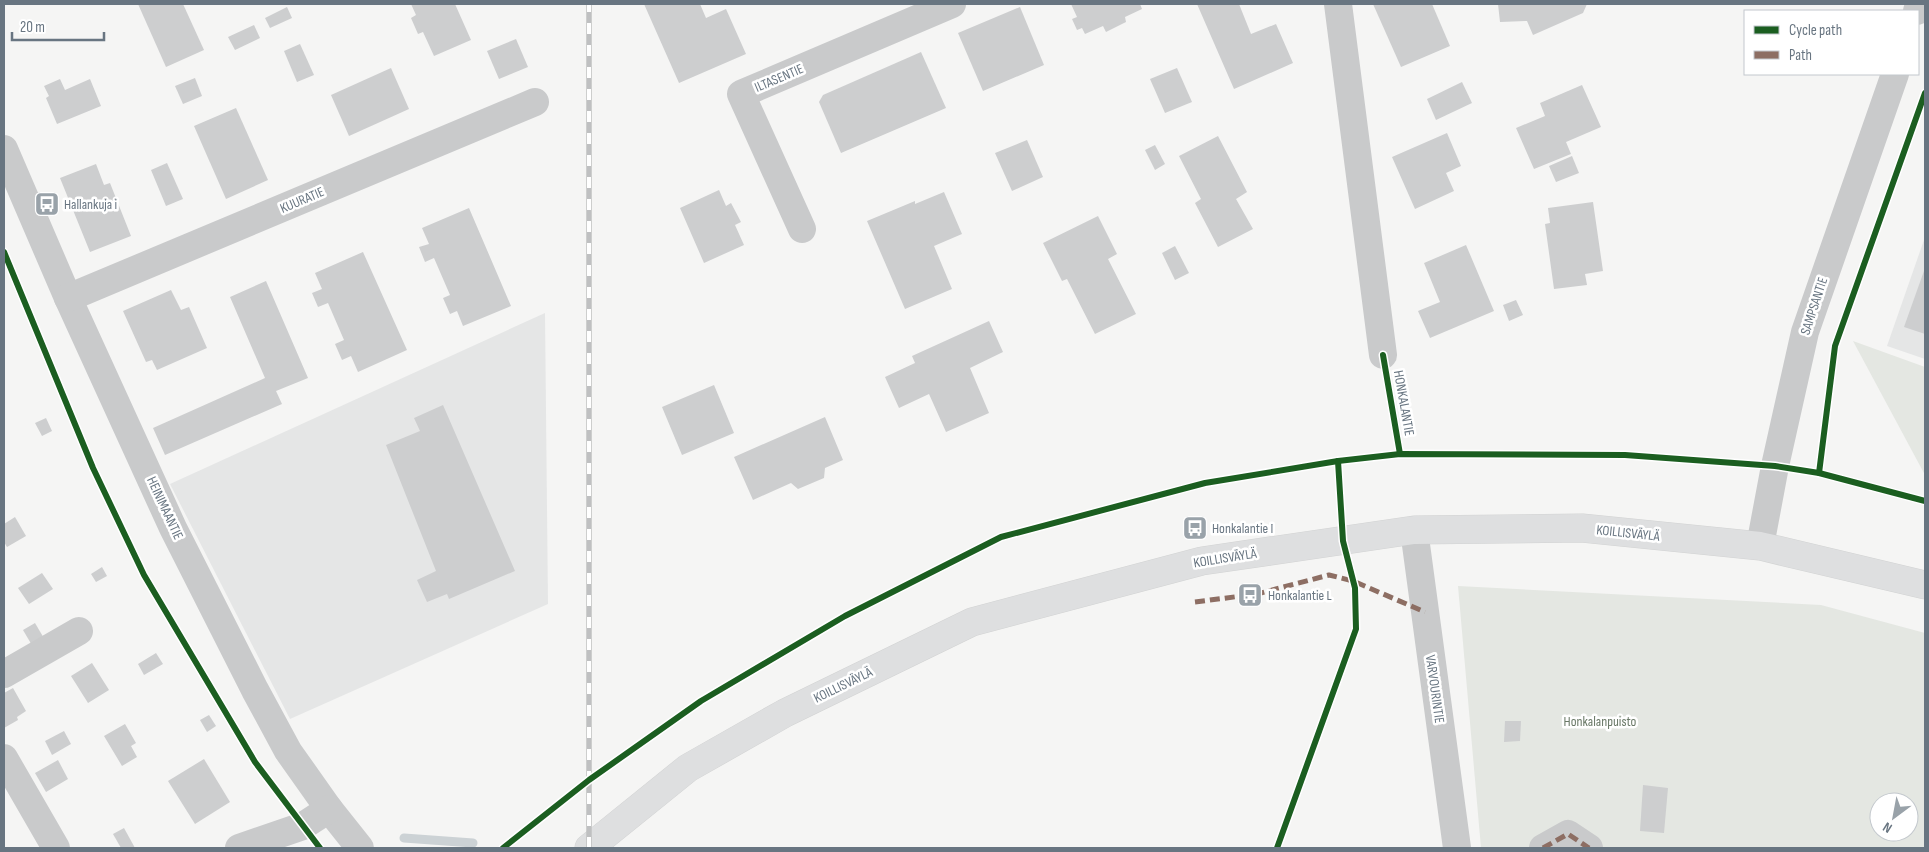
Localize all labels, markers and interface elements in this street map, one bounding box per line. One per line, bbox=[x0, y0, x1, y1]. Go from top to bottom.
scale bar bbox=[12, 10, 105, 42]
legend bbox=[1744, 10, 1919, 75]
text: 20 m bbox=[20, 18, 45, 37]
text: Cycle path bbox=[1789, 21, 1842, 40]
text: Path bbox=[1789, 46, 1812, 65]
street label: ILTASENTIE bbox=[752, 60, 806, 96]
street label: KUURATIE bbox=[277, 183, 327, 217]
bus stop icon: Hallankuja i bbox=[34, 191, 60, 217]
place label: Hallankuja i bbox=[64, 196, 117, 213]
street label: SAMPSANTIE bbox=[1797, 275, 1831, 337]
street label: HONKALANTIE bbox=[1390, 369, 1418, 437]
street label: HEINIMAANTIE bbox=[143, 474, 187, 542]
bus stop icon: Honkalantie I bbox=[1182, 515, 1208, 541]
place label: Honkalantie I bbox=[1212, 520, 1273, 537]
street label: KOILLISVÄYLÄ bbox=[1596, 521, 1661, 545]
street label: KOILLISVÄYLÄ bbox=[1192, 544, 1259, 571]
bus stop icon: Honkalantie L bbox=[1237, 582, 1263, 608]
place label: Honkalantie L bbox=[1268, 587, 1332, 604]
street label: VARVOURINTIE bbox=[1422, 654, 1448, 725]
street label: KOILLISVÄYLÄ bbox=[811, 663, 876, 707]
park label: Honkalanpuisto bbox=[1564, 713, 1637, 730]
north arrow bbox=[1869, 792, 1919, 842]
text: N bbox=[1880, 818, 1895, 837]

